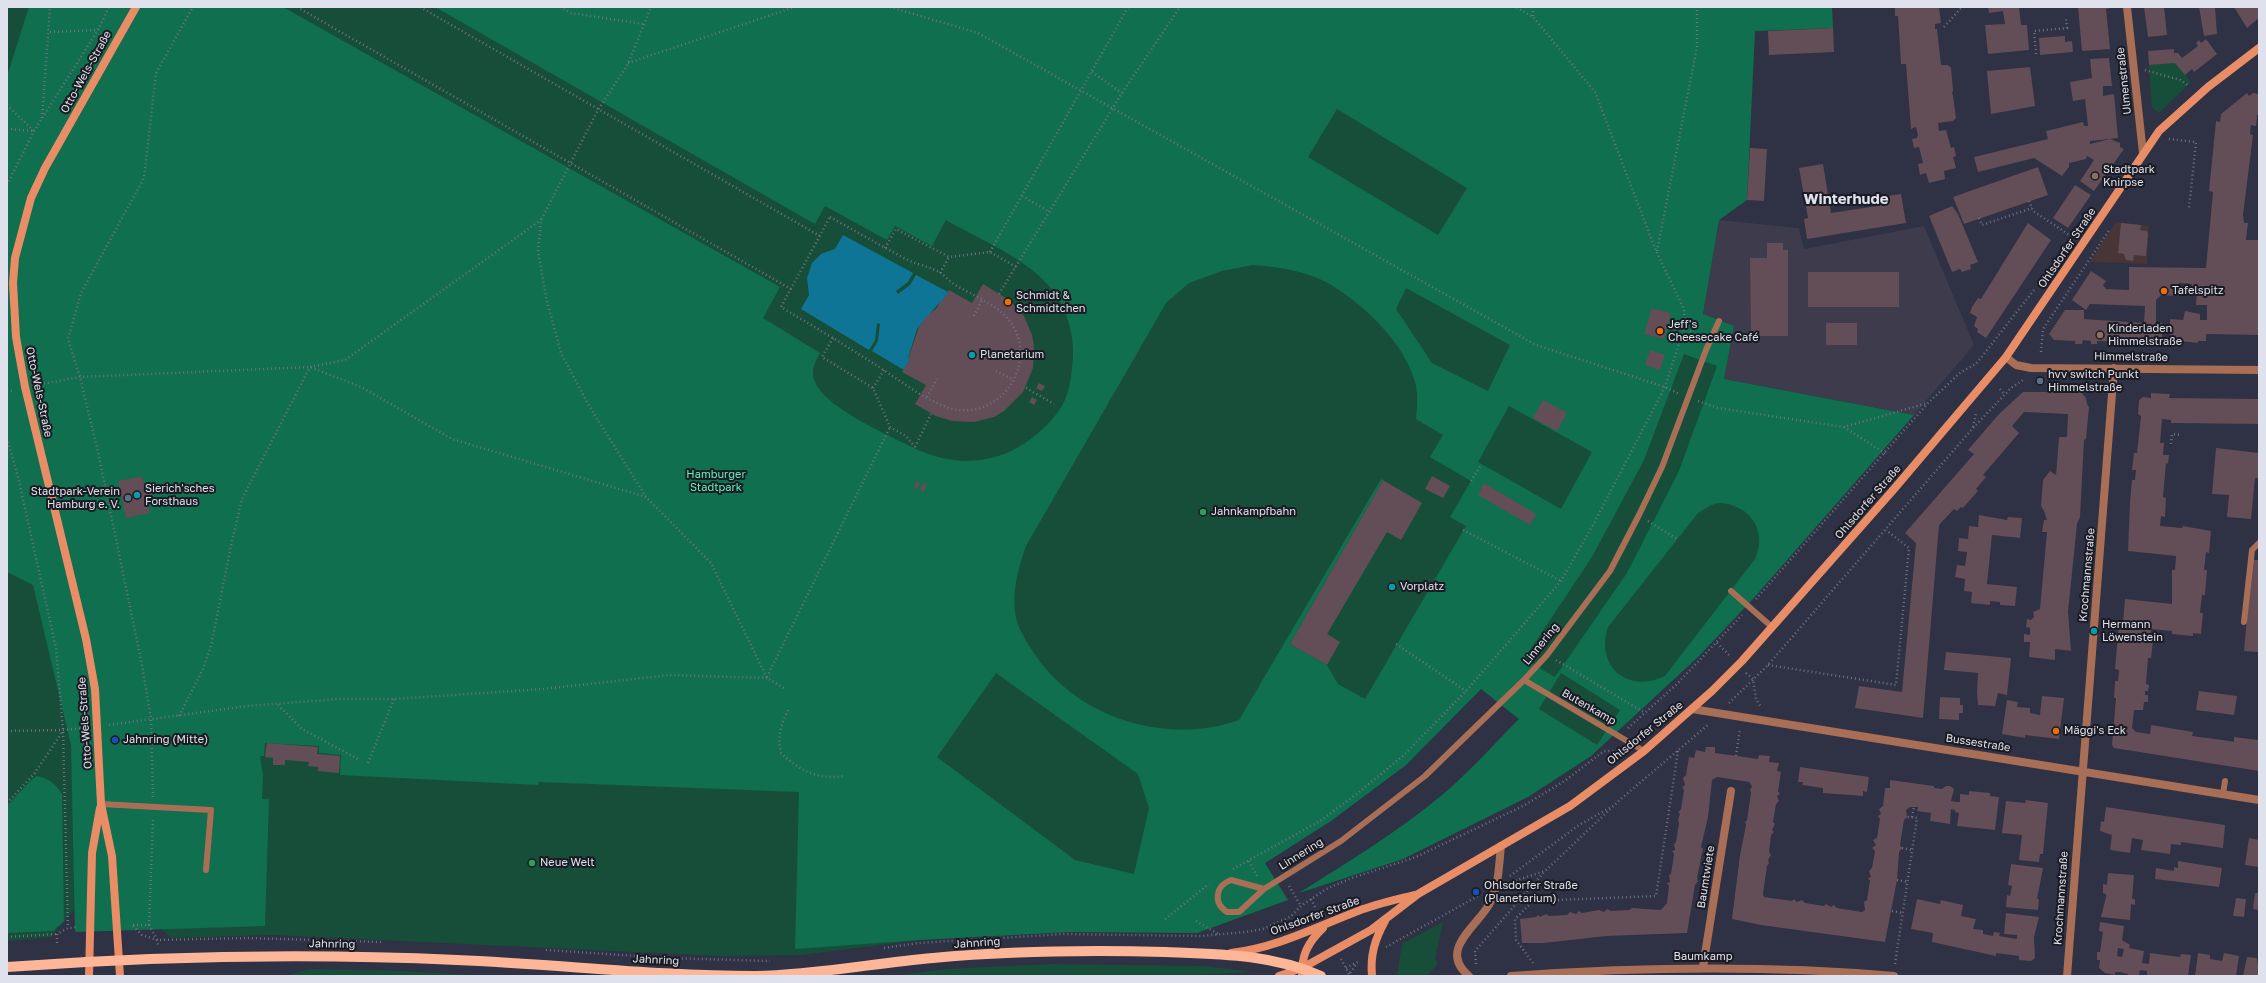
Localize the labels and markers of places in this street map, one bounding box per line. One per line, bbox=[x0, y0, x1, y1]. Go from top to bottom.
place label: Stadtpark Knirpse bbox=[2103, 163, 2155, 189]
marker: Stadtpark Knirpse bbox=[2090, 171, 2100, 181]
place label: Tafelspitz bbox=[2172, 284, 2224, 298]
marker: Tafelspitz bbox=[2159, 286, 2169, 296]
place label: Schmidt & Schmidtchen bbox=[1016, 289, 1086, 315]
marker: Schmidt & Schmidtchen bbox=[1003, 297, 1013, 307]
place label: Jeff's Cheesecake Café bbox=[1668, 318, 1759, 344]
place label: Kinderladen Himmelstraße bbox=[2108, 322, 2182, 348]
marker: Jeff's Cheesecake Café bbox=[1655, 326, 1665, 336]
marker: Kinderladen Himmelstraße bbox=[2095, 330, 2105, 340]
place label: Planetarium bbox=[980, 348, 1044, 362]
marker: Planetarium bbox=[967, 350, 977, 360]
place label: hvv switch Punkt Himmelstraße bbox=[2048, 368, 2139, 394]
marker: hvv switch Punkt Himmelstraße bbox=[2035, 376, 2045, 386]
place label: Sierich'sches Forsthaus bbox=[145, 482, 214, 508]
place label: Stadtpark-Verein Hamburg e. V. bbox=[31, 485, 120, 511]
marker: Sierich'sches Forsthaus bbox=[132, 490, 142, 500]
marker: Stadtpark-Verein Hamburg e. V. bbox=[123, 493, 133, 503]
place label: Jahnkampfbahn bbox=[1211, 505, 1296, 519]
marker: Jahnkampfbahn bbox=[1198, 507, 1208, 517]
place label: Vorplatz bbox=[1400, 580, 1444, 594]
marker: Vorplatz bbox=[1387, 582, 1397, 592]
place label: Hermann Löwenstein bbox=[2102, 618, 2163, 644]
marker: Hermann Löwenstein bbox=[2089, 626, 2099, 636]
place label: Mäggi's Eck bbox=[2064, 724, 2126, 738]
marker: Mäggi's Eck bbox=[2051, 726, 2061, 736]
place label: Jahnring (Mitte) bbox=[123, 733, 208, 747]
marker: Jahnring (Mitte) bbox=[110, 735, 120, 745]
place label: Neue Welt bbox=[540, 856, 595, 870]
marker: Neue Welt bbox=[527, 858, 537, 868]
place label: Ohlsdorfer Straße (Planetarium) bbox=[1484, 879, 1578, 905]
marker: Ohlsdorfer Straße (Planetarium) bbox=[1471, 887, 1481, 897]

